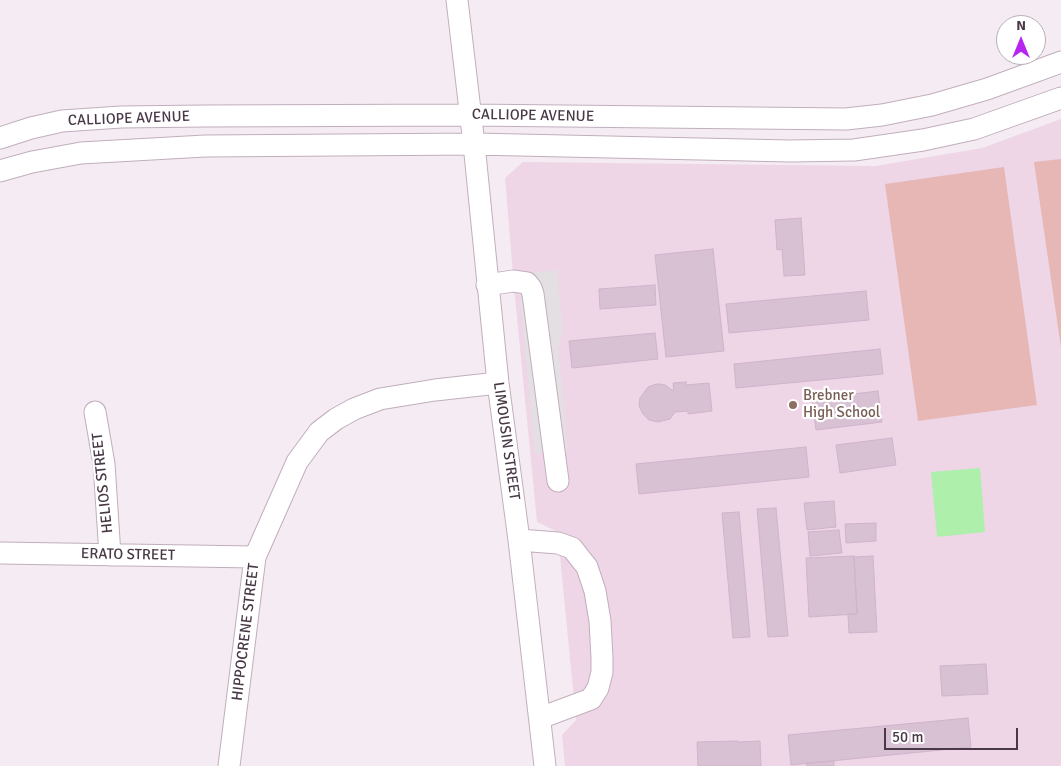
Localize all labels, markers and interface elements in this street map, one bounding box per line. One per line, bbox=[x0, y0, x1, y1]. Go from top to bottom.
north arrow bbox=[996, 15, 1046, 65]
text: N bbox=[1016, 17, 1026, 34]
street label: CALLIOPE AVENUE bbox=[472, 106, 594, 126]
street label: CALLIOPE AVENUE bbox=[68, 108, 190, 130]
street label: LIMOUSIN STREET bbox=[489, 381, 523, 501]
place label: Brebner High School bbox=[803, 387, 880, 422]
marker: Brebner High School bbox=[787, 399, 799, 411]
street label: HELIOS STREET bbox=[89, 432, 117, 534]
street label: ERATO STREET bbox=[81, 545, 175, 565]
street label: HIPPOCRENE STREET bbox=[229, 562, 263, 702]
scale bar bbox=[886, 718, 1020, 750]
text: 50 m bbox=[892, 728, 923, 746]

